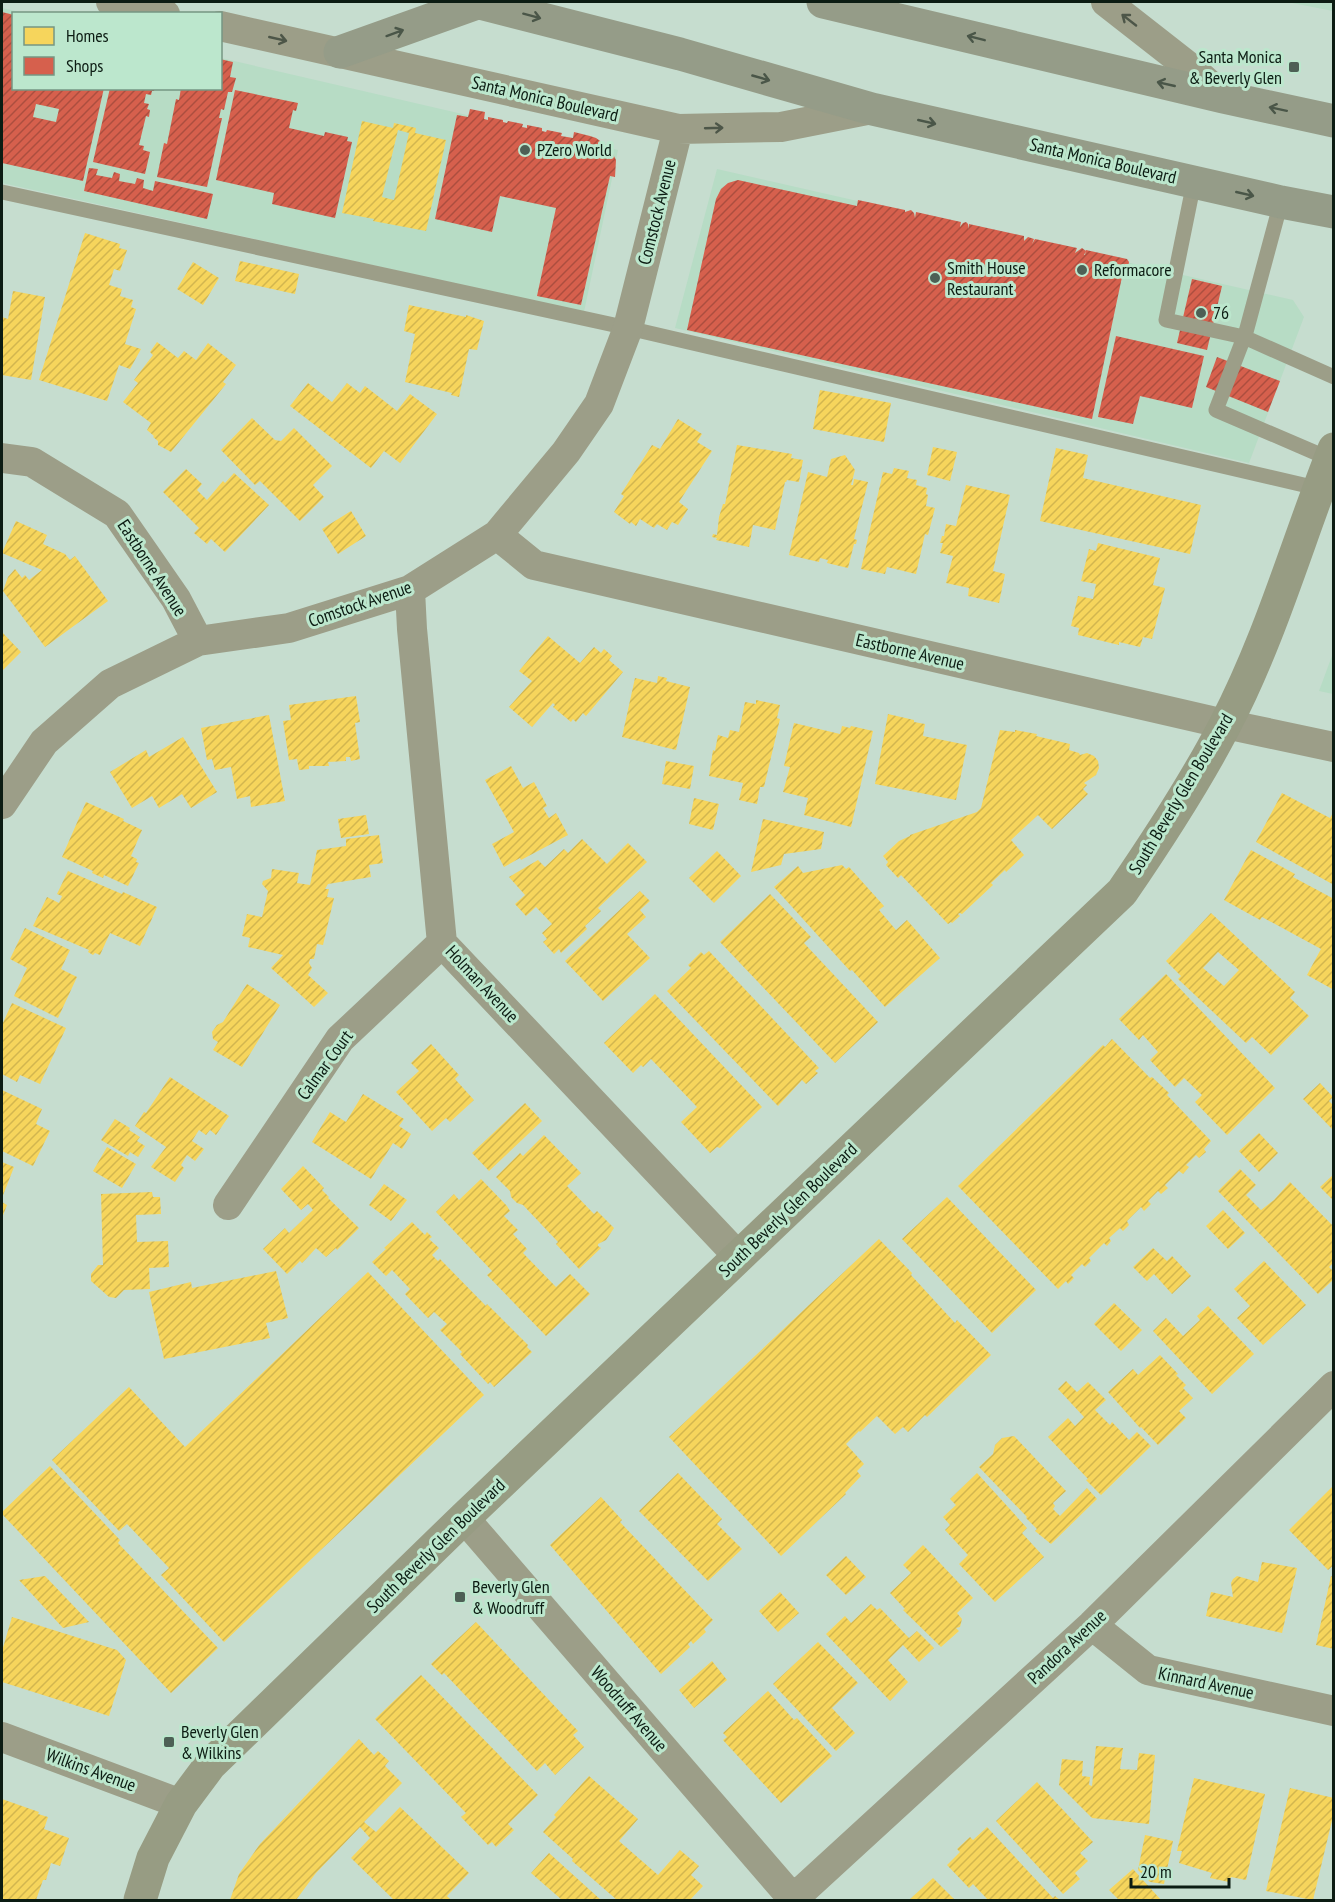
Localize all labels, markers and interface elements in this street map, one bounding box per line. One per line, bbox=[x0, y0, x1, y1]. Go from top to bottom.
one-way arrow bbox=[522, 11, 541, 22]
legend bbox=[12, 12, 222, 90]
one-way arrow bbox=[1122, 13, 1138, 26]
text: Homes bbox=[66, 24, 109, 47]
one-way arrow bbox=[385, 26, 404, 37]
one-way arrow bbox=[967, 32, 986, 44]
one-way arrow bbox=[268, 33, 287, 45]
place label: Santa Monica & Beverly Glen bbox=[1189, 45, 1282, 89]
text: Shops bbox=[66, 54, 103, 77]
marker: Santa Monica & Beverly Glen bbox=[1287, 60, 1301, 74]
street label: Santa Monica Boulevard bbox=[470, 70, 621, 127]
one-way arrow bbox=[751, 72, 770, 84]
one-way arrow bbox=[1157, 77, 1176, 89]
one-way arrow bbox=[1269, 103, 1288, 114]
one-way arrow bbox=[917, 117, 937, 128]
one-way arrow bbox=[704, 122, 724, 134]
street label: Santa Monica Boulevard bbox=[1028, 132, 1179, 189]
place label: PZero World bbox=[537, 138, 612, 161]
marker: PZero World bbox=[518, 143, 532, 157]
street label: Comstock Avenue bbox=[632, 157, 681, 267]
one-way arrow bbox=[1235, 189, 1254, 200]
place label: Smith House Restaurant bbox=[947, 256, 1026, 300]
place label: Reformacore bbox=[1094, 258, 1172, 281]
marker: Reformacore bbox=[1075, 263, 1089, 277]
marker: Smith House Restaurant bbox=[928, 271, 942, 285]
place label: 76 bbox=[1213, 301, 1229, 324]
marker: 76 bbox=[1194, 306, 1208, 320]
street label: Eastborne Avenue bbox=[113, 515, 192, 620]
street label: Comstock Avenue bbox=[305, 575, 415, 632]
street label: Eastborne Avenue bbox=[854, 628, 967, 675]
street label: South Beverly Glen Boulevard bbox=[1123, 709, 1238, 878]
street label: Holman Avenue bbox=[441, 940, 524, 1027]
street label: Calmar Court bbox=[292, 1025, 358, 1104]
street label: South Beverly Glen Boulevard bbox=[714, 1138, 862, 1282]
street label: South Beverly Glen Boulevard bbox=[362, 1474, 510, 1618]
place label: Beverly Glen & Woodruff bbox=[472, 1575, 550, 1619]
marker: Beverly Glen & Woodruff bbox=[453, 1590, 467, 1604]
street label: Pandora Avenue bbox=[1023, 1604, 1111, 1689]
street label: Woodruff Avenue bbox=[586, 1661, 673, 1756]
street label: Kinnard Avenue bbox=[1156, 1661, 1256, 1704]
place label: Beverly Glen & Wilkins bbox=[181, 1720, 259, 1764]
marker: Beverly Glen & Wilkins bbox=[162, 1735, 176, 1749]
street label: Wilkins Avenue bbox=[43, 1743, 139, 1796]
scale bar bbox=[1131, 1851, 1228, 1889]
text: 20 m bbox=[1140, 1860, 1172, 1883]

